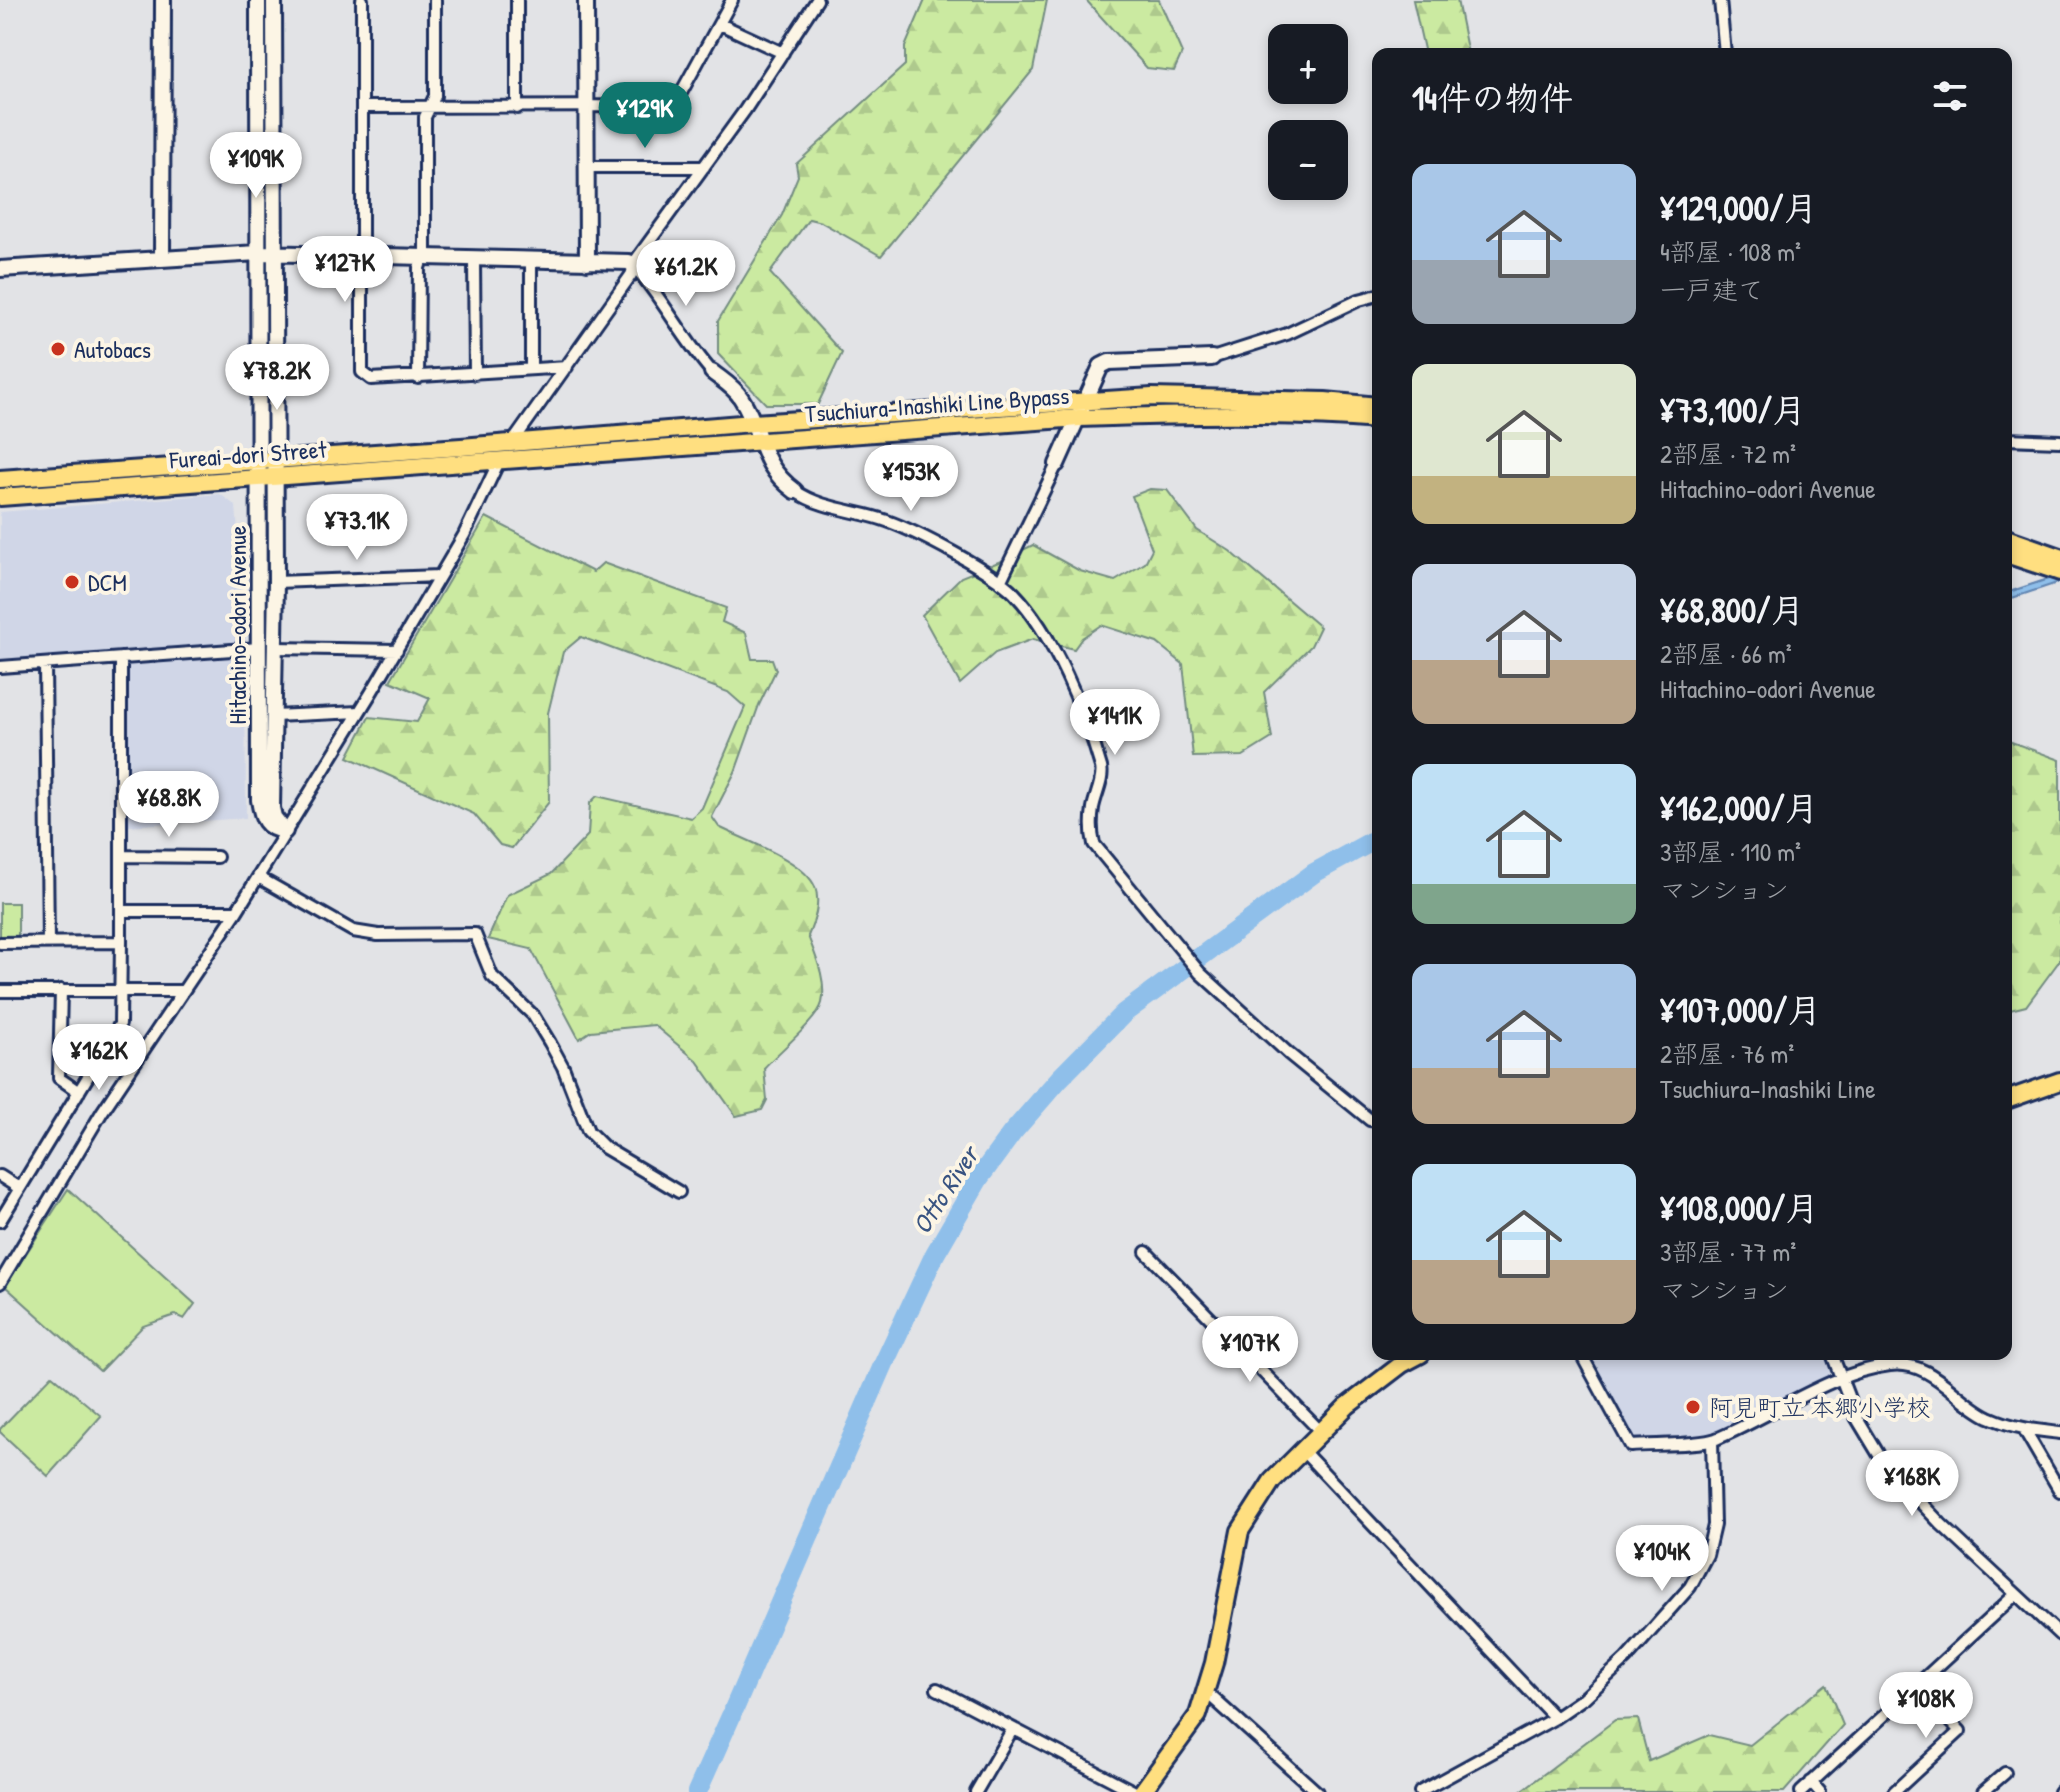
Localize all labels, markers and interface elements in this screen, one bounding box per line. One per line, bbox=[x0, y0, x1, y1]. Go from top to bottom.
map controls bbox=[1268, 24, 1348, 200]
button: + bbox=[1268, 24, 1348, 104]
icon: filters bbox=[1928, 74, 1972, 118]
text: 14件の物件 bbox=[1412, 75, 1573, 121]
pin: ¥129K bbox=[589, 82, 701, 150]
text: ¥129K bbox=[617, 90, 673, 125]
button: − bbox=[1268, 120, 1348, 200]
pin: ¥109K bbox=[200, 132, 312, 200]
text: ¥109K bbox=[228, 140, 284, 175]
text: ¥129,000/月 bbox=[1660, 185, 1817, 231]
icon: home bbox=[1476, 196, 1572, 292]
text: 4部屋 · 108 m² bbox=[1660, 234, 1801, 269]
pin: ¥127K bbox=[289, 236, 401, 304]
pin: ¥61.2K bbox=[621, 240, 751, 308]
text: ¥127K bbox=[315, 244, 375, 279]
text: ¥61.2K bbox=[654, 248, 718, 283]
text: 一戸建て bbox=[1660, 272, 1764, 307]
place label: Autobacs bbox=[74, 333, 151, 365]
marker: Autobacs bbox=[49, 340, 67, 358]
pin: ¥78.2K bbox=[212, 344, 342, 412]
text: ¥78.2K bbox=[243, 352, 311, 387]
street label: Tsuchiura-Inashiki Line Bypass bbox=[804, 379, 1070, 429]
text: ¥73,100/月 bbox=[1660, 387, 1806, 433]
icon: home bbox=[1476, 396, 1572, 492]
street label: Fureai-dori Street bbox=[168, 433, 328, 476]
text: 2部屋 · 72 m² bbox=[1660, 436, 1796, 471]
pin: ¥153K bbox=[855, 445, 967, 513]
text: ¥153K bbox=[882, 453, 940, 488]
text: Hitachino-odori Avenue bbox=[1660, 471, 1876, 506]
pin: ¥73.1K bbox=[292, 494, 422, 562]
text: ¥73.1K bbox=[324, 502, 390, 537]
street label: Hitachino-odori Avenue bbox=[221, 525, 253, 724]
place label: DCM bbox=[88, 566, 127, 598]
marker: DCM bbox=[63, 573, 81, 591]
text: ¥68,800/月 bbox=[1660, 587, 1805, 633]
icon: home bbox=[1476, 596, 1572, 692]
text: 2部屋 · 66 m² bbox=[1660, 636, 1792, 671]
text: Hitachino-odori Avenue bbox=[1660, 671, 1876, 706]
pin: ¥141K bbox=[1059, 689, 1171, 757]
text: ¥141K bbox=[1088, 697, 1142, 732]
pin: ¥68.8K bbox=[104, 771, 234, 839]
text: ¥68.8K bbox=[137, 779, 201, 814]
text: ¥162,000/月 bbox=[1660, 785, 1819, 831]
icon: home bbox=[1476, 796, 1572, 892]
text: 3部屋 · 110 m² bbox=[1660, 834, 1801, 869]
text: マンション bbox=[1660, 872, 1789, 907]
text: ¥107,000/月 bbox=[1660, 987, 1821, 1033]
icon: home bbox=[1476, 996, 1572, 1092]
pin: ¥162K bbox=[43, 1024, 155, 1092]
text: ¥162K bbox=[70, 1032, 128, 1067]
text: 2部屋 · 76 m² bbox=[1660, 1036, 1794, 1071]
text: Tsuchiura-Inashiki Line bbox=[1660, 1071, 1876, 1106]
water label: Otto River bbox=[904, 1137, 988, 1240]
text: ¥108,000/月 bbox=[1660, 1185, 1819, 1231]
icon: home bbox=[1476, 1196, 1572, 1292]
text: 3部屋 · 77 m² bbox=[1660, 1234, 1796, 1269]
text: マンション bbox=[1660, 1272, 1789, 1307]
pin: ¥107K bbox=[1194, 1316, 1306, 1384]
text: ¥107K bbox=[1220, 1324, 1280, 1359]
place label: 阿見町立 本郷小学校 bbox=[1709, 1391, 1931, 1423]
marker: 阿見町立 本郷小学校 bbox=[1684, 1398, 1702, 1416]
pin: ¥168K bbox=[1856, 1450, 1968, 1518]
text: ¥168K bbox=[1884, 1458, 1940, 1493]
pin: ¥104K bbox=[1606, 1525, 1718, 1593]
text: ¥104K bbox=[1634, 1533, 1690, 1568]
pin: ¥108K bbox=[1870, 1672, 1982, 1740]
text: ¥108K bbox=[1897, 1680, 1955, 1715]

